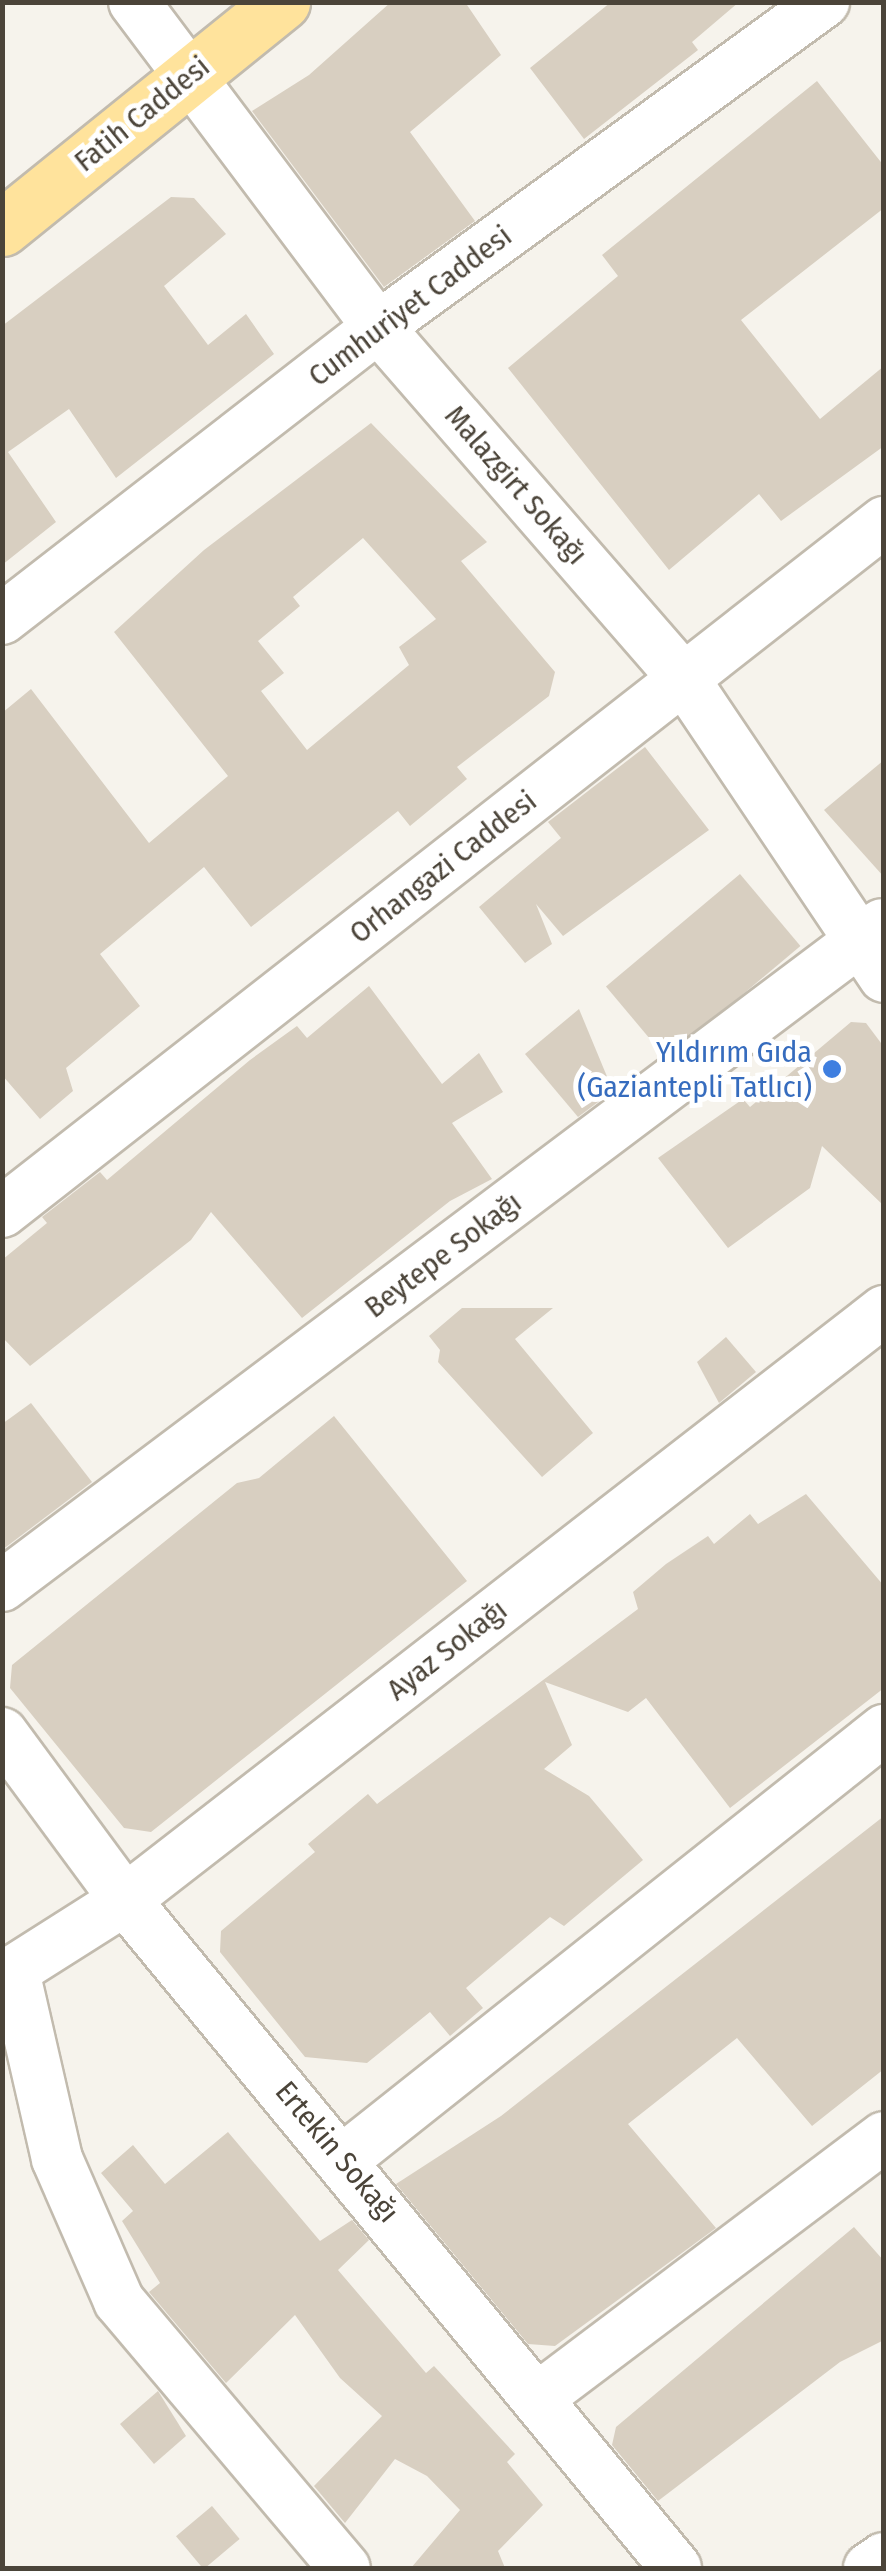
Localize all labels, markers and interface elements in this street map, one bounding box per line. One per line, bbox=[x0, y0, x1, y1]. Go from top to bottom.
street label: Fatih Caddesi bbox=[67, 49, 217, 179]
street label: Cumhuriyet Caddesi bbox=[301, 218, 519, 394]
street label: Malazgirt Sokağı bbox=[437, 398, 595, 572]
street label: Orhangazi Caddesi bbox=[342, 783, 544, 951]
place label: Yıldırım Gıda (Gaziantepli Tatlıcı) bbox=[577, 1034, 812, 1104]
marker: Yıldırım Gıda (Gaziantepli Tatlıcı) bbox=[821, 1058, 843, 1080]
street label: Beytepe Sokağı bbox=[358, 1184, 528, 1326]
street label: Ayaz Sokağı bbox=[380, 1592, 514, 1708]
street label: Ertekin Sokağı bbox=[268, 2074, 406, 2230]

